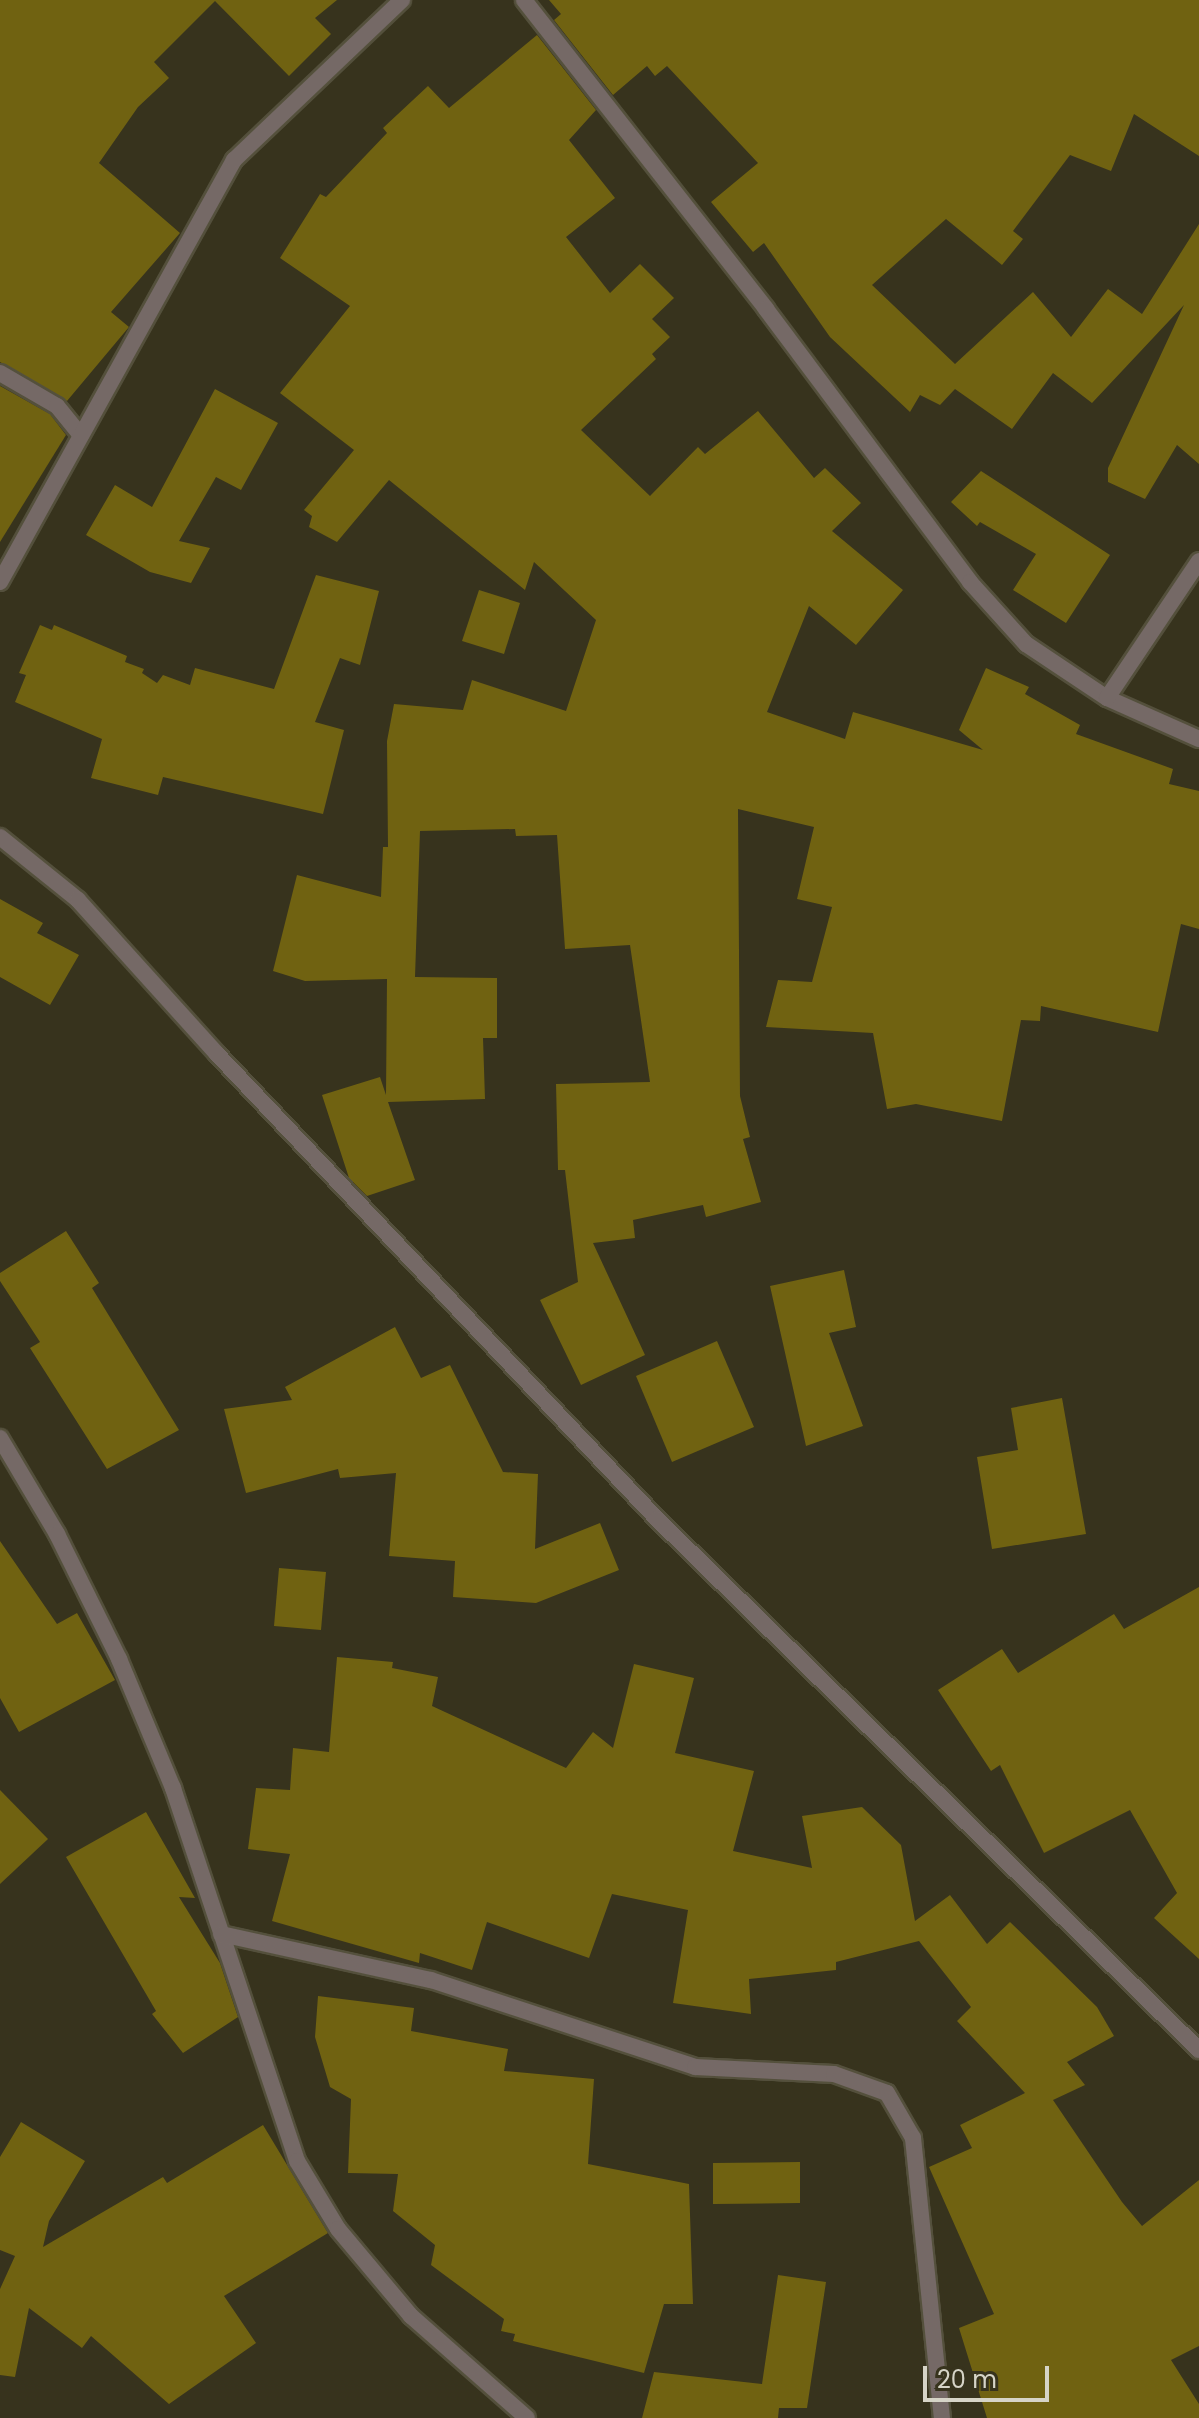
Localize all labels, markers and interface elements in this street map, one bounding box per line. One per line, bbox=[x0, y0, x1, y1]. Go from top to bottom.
scale bar bbox=[927, 2350, 1053, 2400]
text: 20 m bbox=[937, 2363, 997, 2396]

